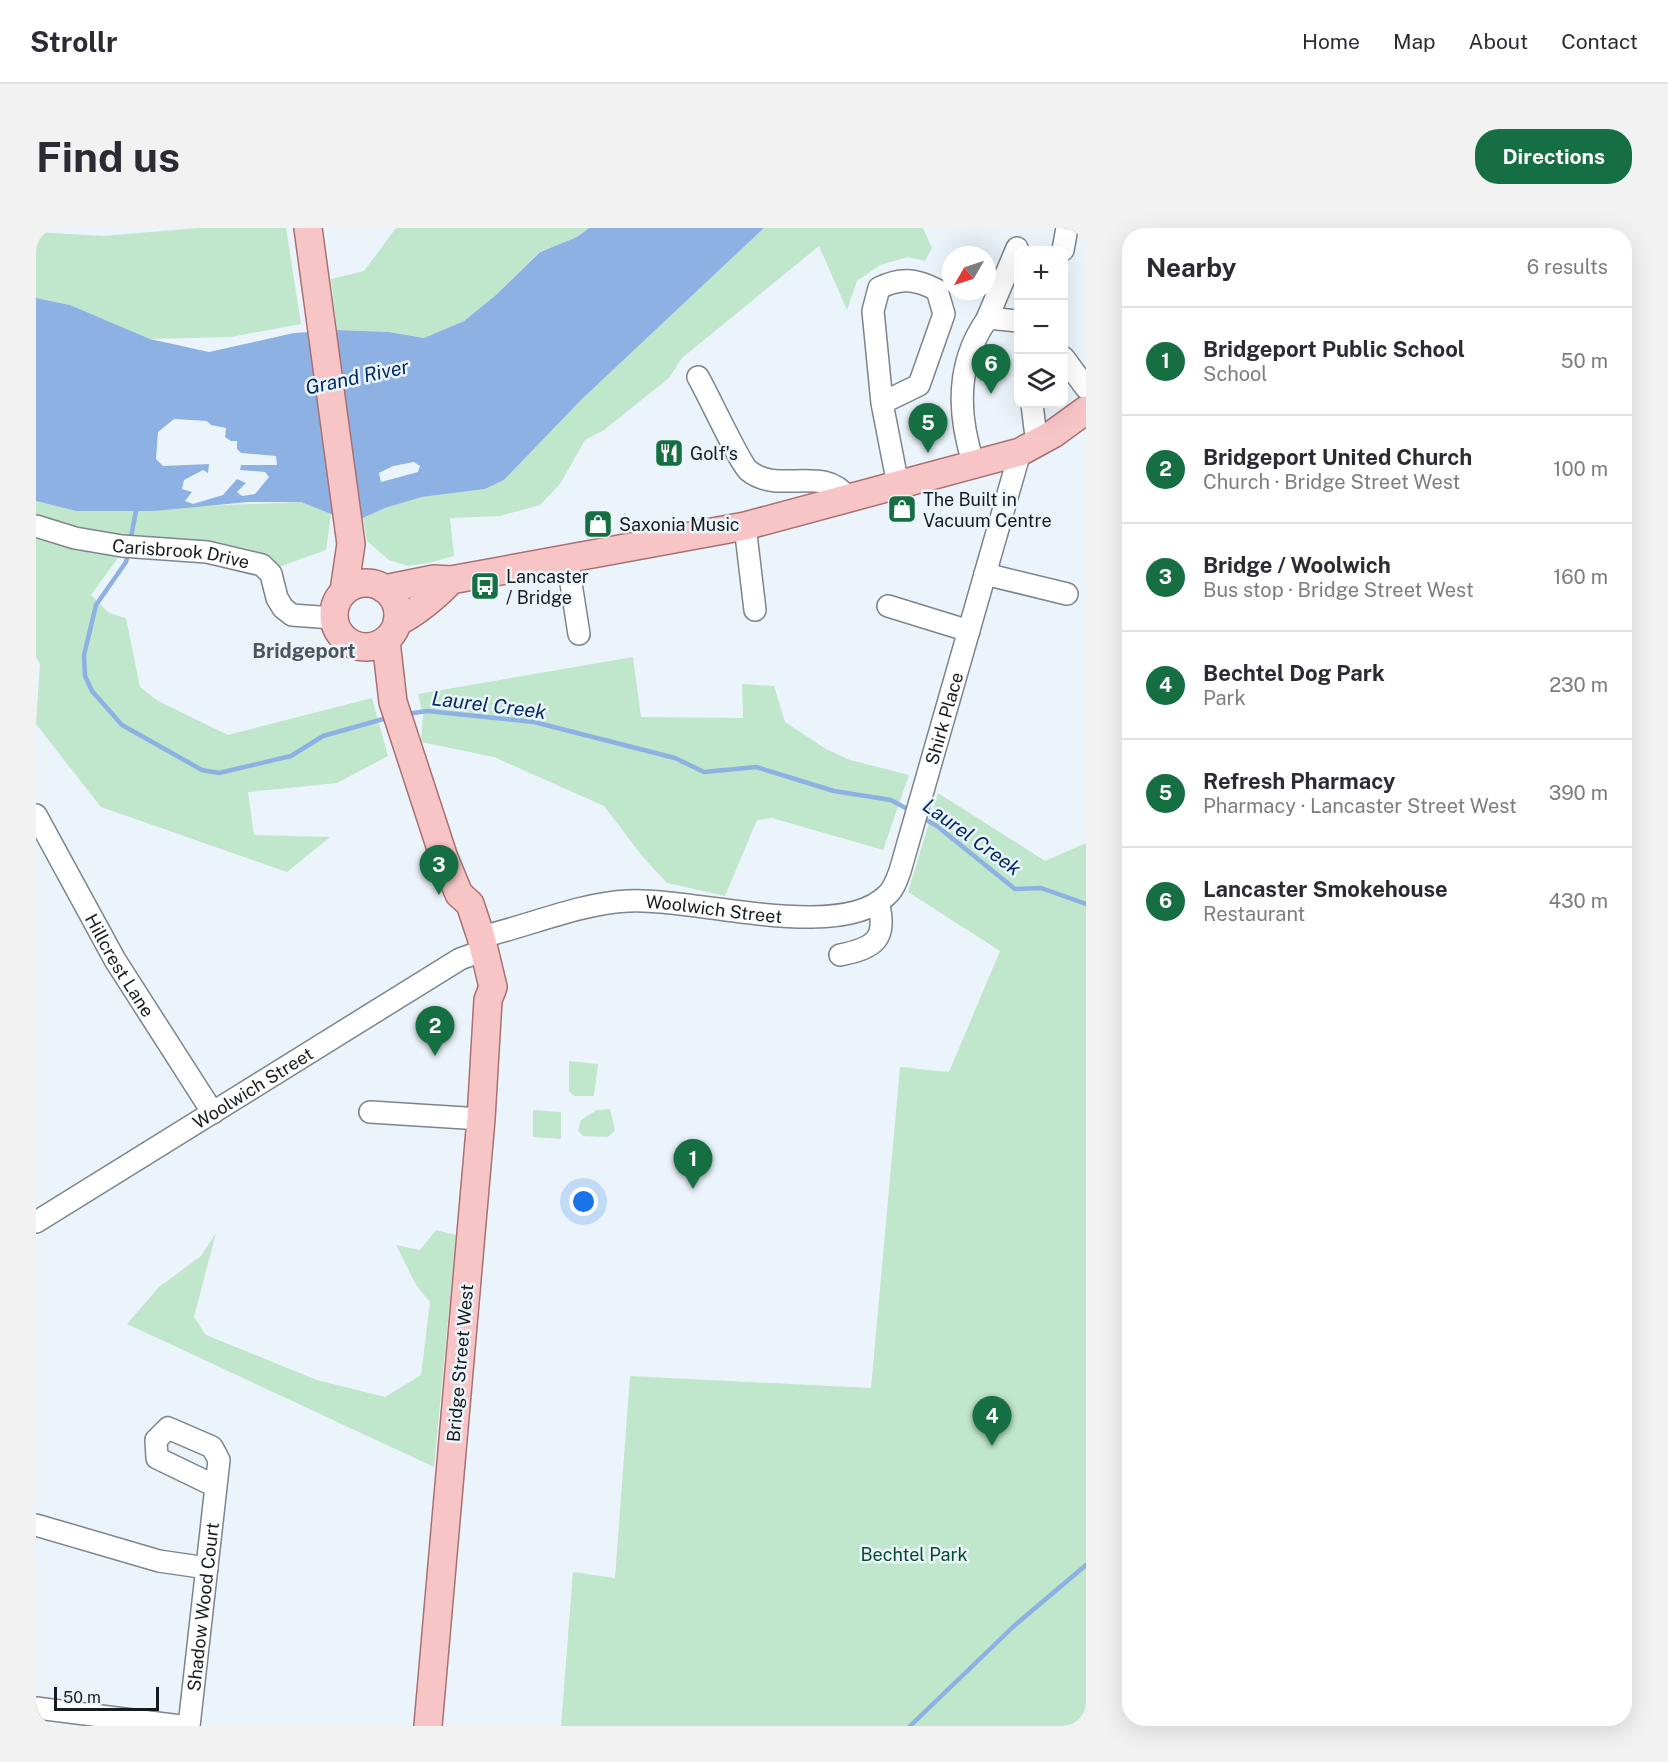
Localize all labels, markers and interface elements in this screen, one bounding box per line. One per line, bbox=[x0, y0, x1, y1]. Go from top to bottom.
text: Strollr bbox=[30, 25, 118, 58]
text: Home bbox=[1302, 29, 1360, 54]
text: Map bbox=[1393, 29, 1436, 54]
text: About bbox=[1469, 29, 1528, 54]
text: Contact bbox=[1561, 29, 1638, 54]
button: Directions bbox=[1475, 129, 1632, 184]
text: Find us bbox=[36, 132, 180, 181]
north arrow bbox=[942, 246, 996, 300]
map controls bbox=[1014, 246, 1068, 408]
button: + bbox=[1014, 246, 1068, 300]
text: Nearby bbox=[1146, 252, 1236, 283]
text: 6 results bbox=[1527, 255, 1608, 279]
button: − bbox=[1014, 300, 1068, 354]
text: Bridgeport Public School bbox=[1203, 336, 1465, 362]
pin: 6 bbox=[972, 344, 1010, 394]
text: 1 bbox=[1161, 349, 1170, 373]
text: 50 m bbox=[1561, 349, 1608, 373]
water label: Grand River bbox=[303, 354, 411, 400]
button: layers bbox=[1014, 354, 1068, 408]
text: School bbox=[1203, 362, 1267, 386]
pin: 5 bbox=[908, 404, 948, 453]
restaurant icon: Golf's bbox=[653, 437, 685, 469]
place label: Golf's bbox=[690, 443, 738, 464]
text: Bridgeport United Church bbox=[1203, 444, 1472, 470]
text: 2 bbox=[1159, 457, 1172, 481]
text: 100 m bbox=[1553, 457, 1608, 481]
text: Church · Bridge Street West bbox=[1203, 470, 1460, 494]
place label: The Built in Vacuum Centre bbox=[923, 489, 1052, 531]
shop icon: The Built in Vacuum Centre bbox=[886, 493, 918, 525]
shop icon: Saxonia Music bbox=[582, 508, 614, 540]
place label: Saxonia Music bbox=[619, 514, 740, 535]
street label: Carisbrook Drive bbox=[111, 534, 252, 572]
text: Bridge / Woolwich bbox=[1203, 552, 1391, 578]
text: 3 bbox=[1159, 565, 1172, 589]
text: 160 m bbox=[1553, 565, 1608, 589]
place label: Lancaster / Bridge bbox=[506, 566, 589, 608]
bus stop icon: Lancaster / Bridge bbox=[469, 570, 501, 602]
text: Bus stop · Bridge Street West bbox=[1203, 578, 1474, 602]
district label: Bridgeport bbox=[252, 639, 356, 663]
text: Bechtel Dog Park bbox=[1203, 660, 1385, 686]
street label: Shirk Place bbox=[921, 670, 967, 767]
text: 4 bbox=[1159, 673, 1172, 697]
text: 230 m bbox=[1549, 673, 1608, 697]
water label: Laurel Creek bbox=[430, 686, 548, 724]
text: Park bbox=[1203, 686, 1246, 710]
text: Refresh Pharmacy bbox=[1203, 768, 1395, 794]
text: 5 bbox=[1159, 781, 1172, 805]
text: 390 m bbox=[1549, 781, 1608, 805]
water label: Laurel Creek bbox=[918, 793, 1026, 881]
text: Pharmacy · Lancaster Street West bbox=[1203, 794, 1517, 818]
pin: 3 bbox=[420, 846, 458, 895]
text: Lancaster Smokehouse bbox=[1203, 876, 1448, 902]
text: 6 bbox=[1159, 889, 1172, 913]
text: 430 m bbox=[1549, 889, 1608, 913]
street label: Woolwich Street bbox=[645, 890, 783, 927]
text: Restaurant bbox=[1203, 902, 1305, 926]
street label: Hillcrest Lane bbox=[81, 910, 159, 1020]
pin: 2 bbox=[416, 1006, 454, 1056]
street label: Woolwich Street bbox=[189, 1042, 317, 1133]
pin: 1 bbox=[674, 1140, 712, 1189]
your location bbox=[569, 1187, 598, 1216]
street label: Bridge Street West bbox=[443, 1283, 477, 1443]
pin: 4 bbox=[972, 1396, 1012, 1446]
street label: Shadow Wood Court bbox=[182, 1521, 222, 1692]
park label: Bechtel Park bbox=[860, 1544, 968, 1565]
scale bar bbox=[54, 1684, 159, 1712]
text: 50 m bbox=[63, 1688, 101, 1707]

